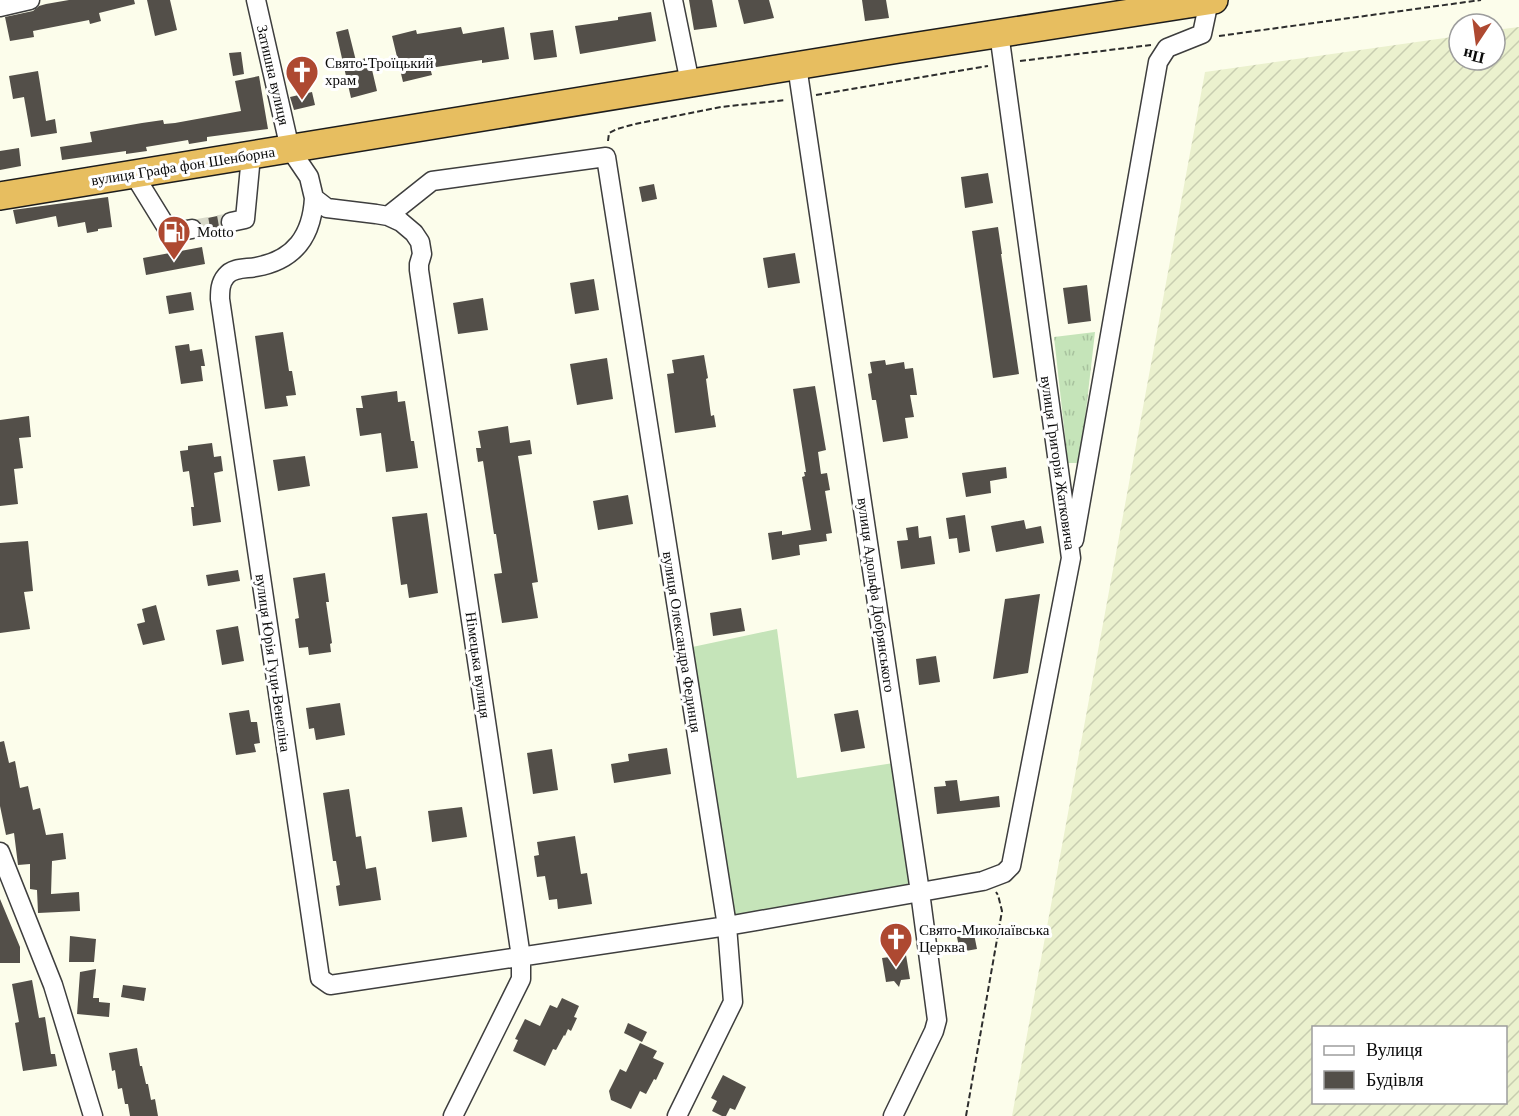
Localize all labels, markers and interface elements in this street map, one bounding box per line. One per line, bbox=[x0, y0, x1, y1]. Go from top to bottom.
north arrow bbox=[1447, 12, 1507, 72]
street label: Затишна вулиця bbox=[254, 23, 292, 127]
text: Пн bbox=[1461, 45, 1486, 67]
church icon: Свято-Троїцький храм bbox=[284, 54, 320, 101]
place label: Свято-Троїцький храм bbox=[325, 55, 434, 88]
street label: вулиця Графа фон Шенборна bbox=[90, 144, 276, 188]
fuel station icon: Motto bbox=[156, 214, 192, 261]
place label: Motto bbox=[197, 224, 234, 240]
street label: вулиця Григорія Жатковича bbox=[1038, 375, 1078, 551]
street label: вулиця Адольфа Добрянського bbox=[854, 497, 898, 693]
street label: вулиця Олександра Фединця bbox=[660, 550, 704, 734]
street label: вулиця Юрія Гуци-Венеліна bbox=[253, 573, 293, 753]
street label: Німецька вулиця bbox=[463, 611, 493, 719]
church icon: Свято-Миколаївська Церква bbox=[878, 921, 914, 968]
place label: Свято-Миколаївська Церква bbox=[919, 922, 1050, 955]
legend bbox=[1312, 1026, 1507, 1104]
text: Вулиця bbox=[1366, 1040, 1423, 1060]
text: Будівля bbox=[1366, 1070, 1423, 1090]

